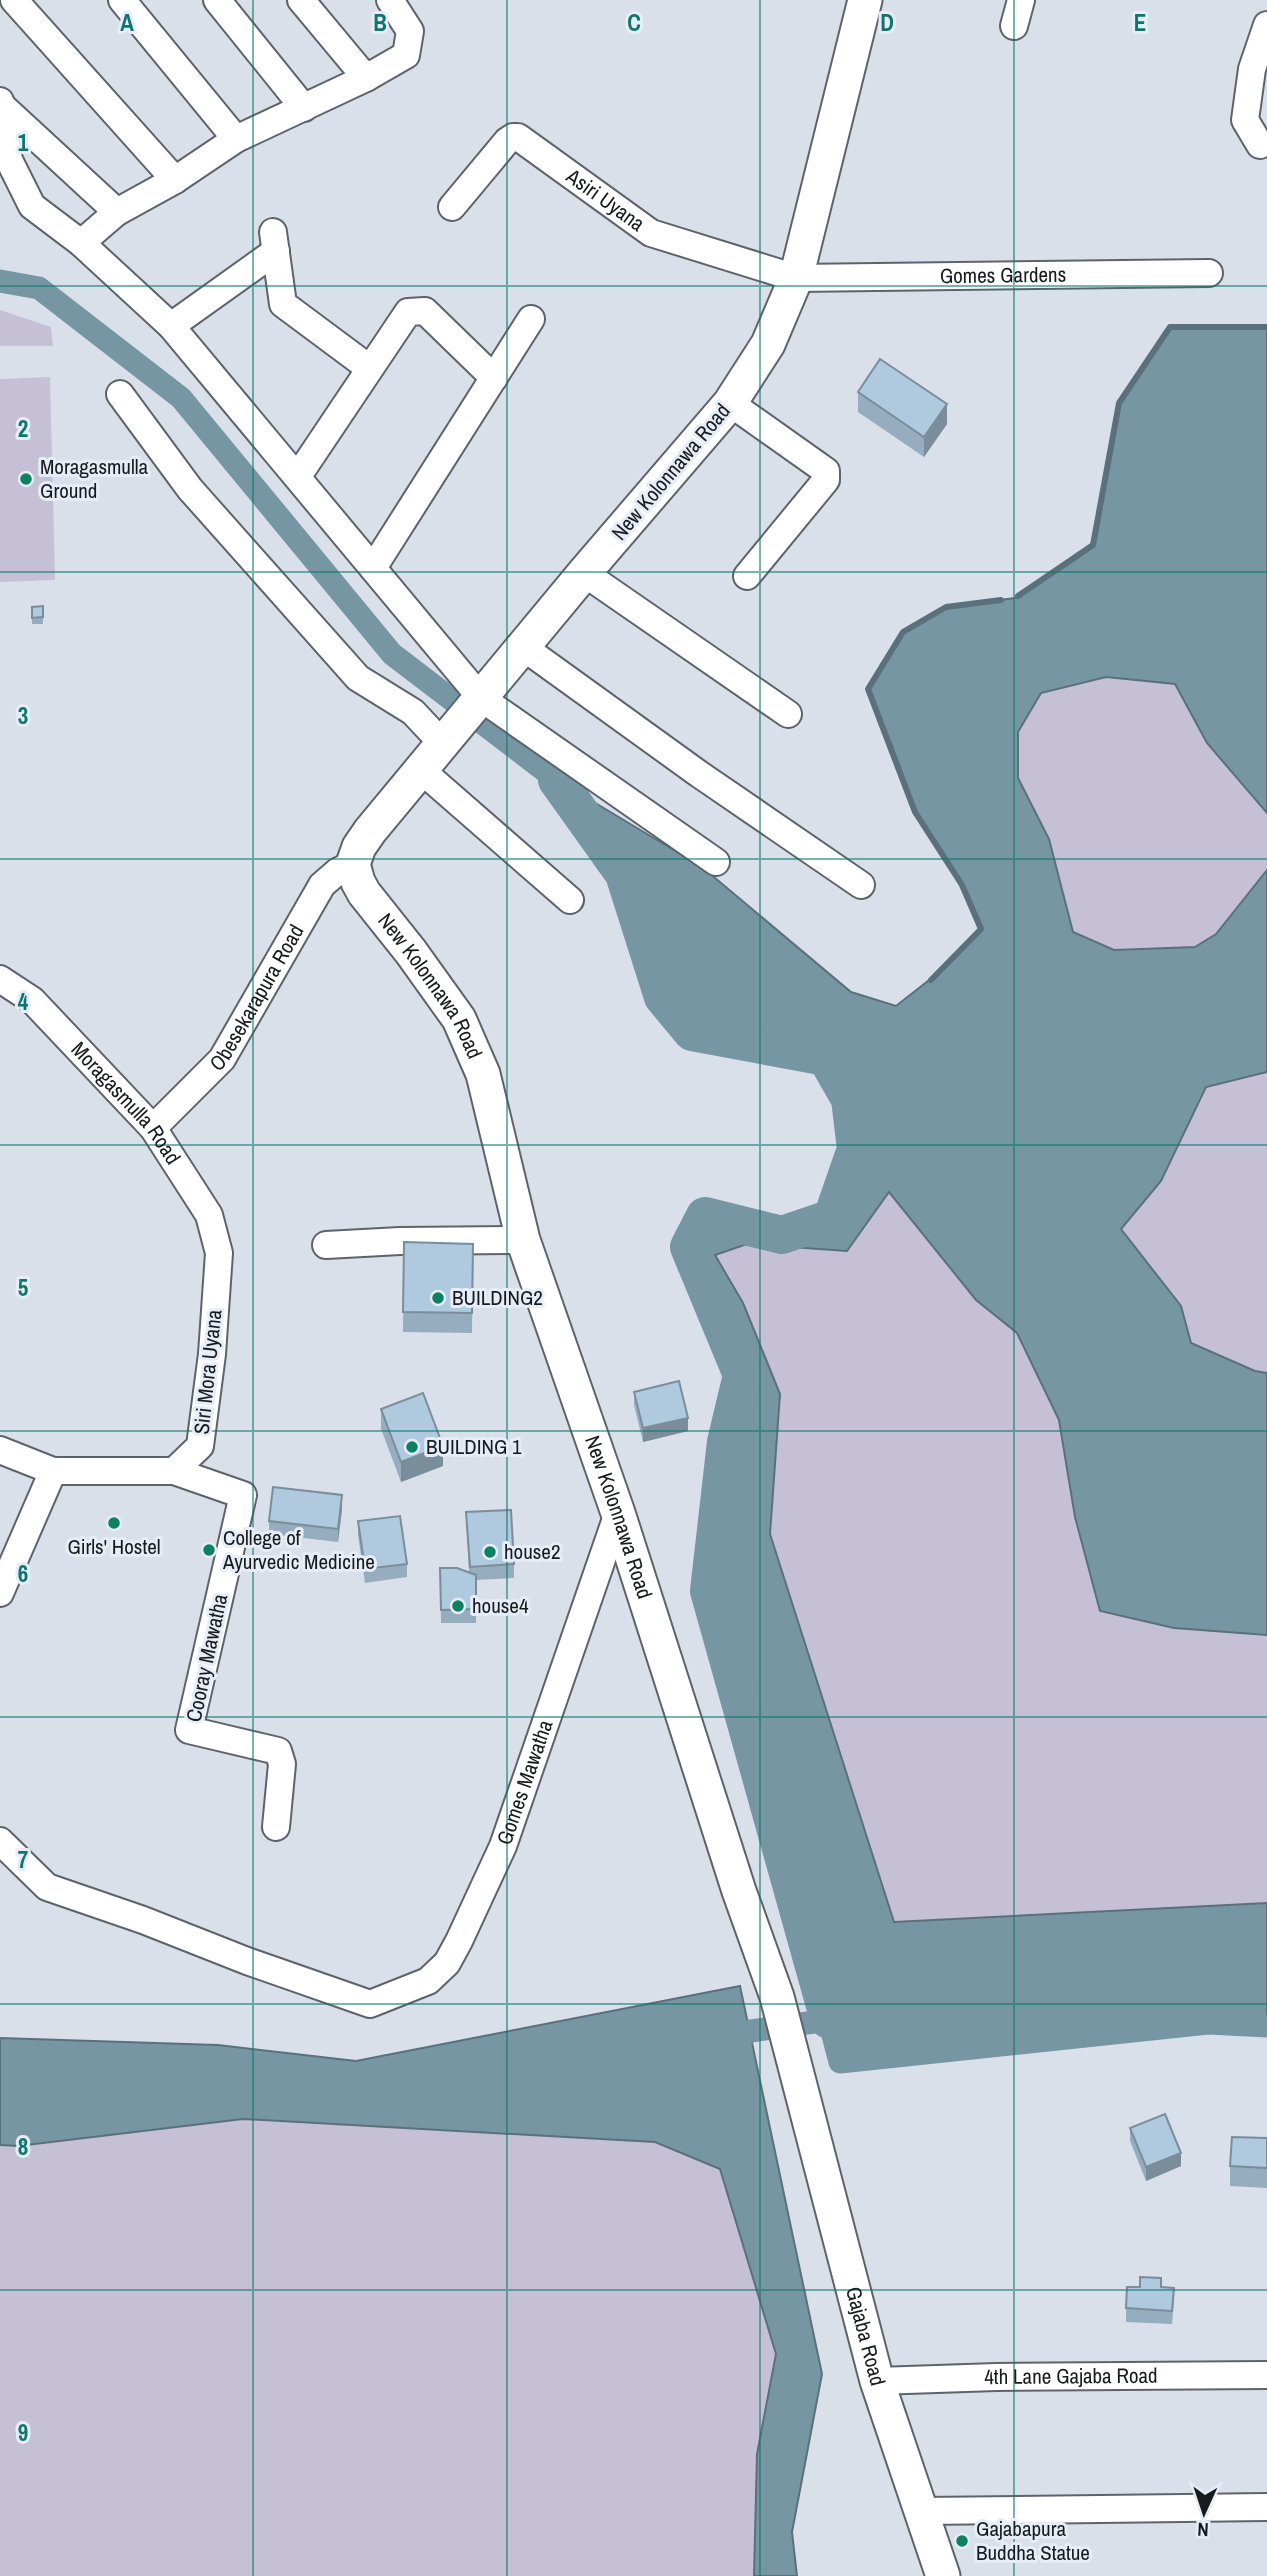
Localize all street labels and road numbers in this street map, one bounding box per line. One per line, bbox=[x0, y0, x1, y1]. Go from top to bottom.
street label: Asiri Uyana bbox=[560, 161, 651, 238]
street label: Gomes Gardens bbox=[940, 260, 1066, 290]
street label: New Kolonnawa Road bbox=[605, 397, 736, 546]
street label: New Kolonnawa Road bbox=[371, 907, 490, 1063]
street label: Obesekarapura Road bbox=[203, 919, 310, 1077]
street label: Moragasmulla Road bbox=[65, 1035, 188, 1170]
street label: Siri Mora Uyana bbox=[187, 1308, 229, 1436]
street label: New Kolonnawa Road bbox=[578, 1431, 660, 1602]
street label: Cooray Mawatha bbox=[179, 1591, 234, 1725]
street label: Gomes Mawatha bbox=[490, 1716, 560, 1848]
street label: Gajaba Road bbox=[839, 2283, 893, 2389]
street label: 4th Lane Gajaba Road bbox=[984, 2361, 1158, 2391]

